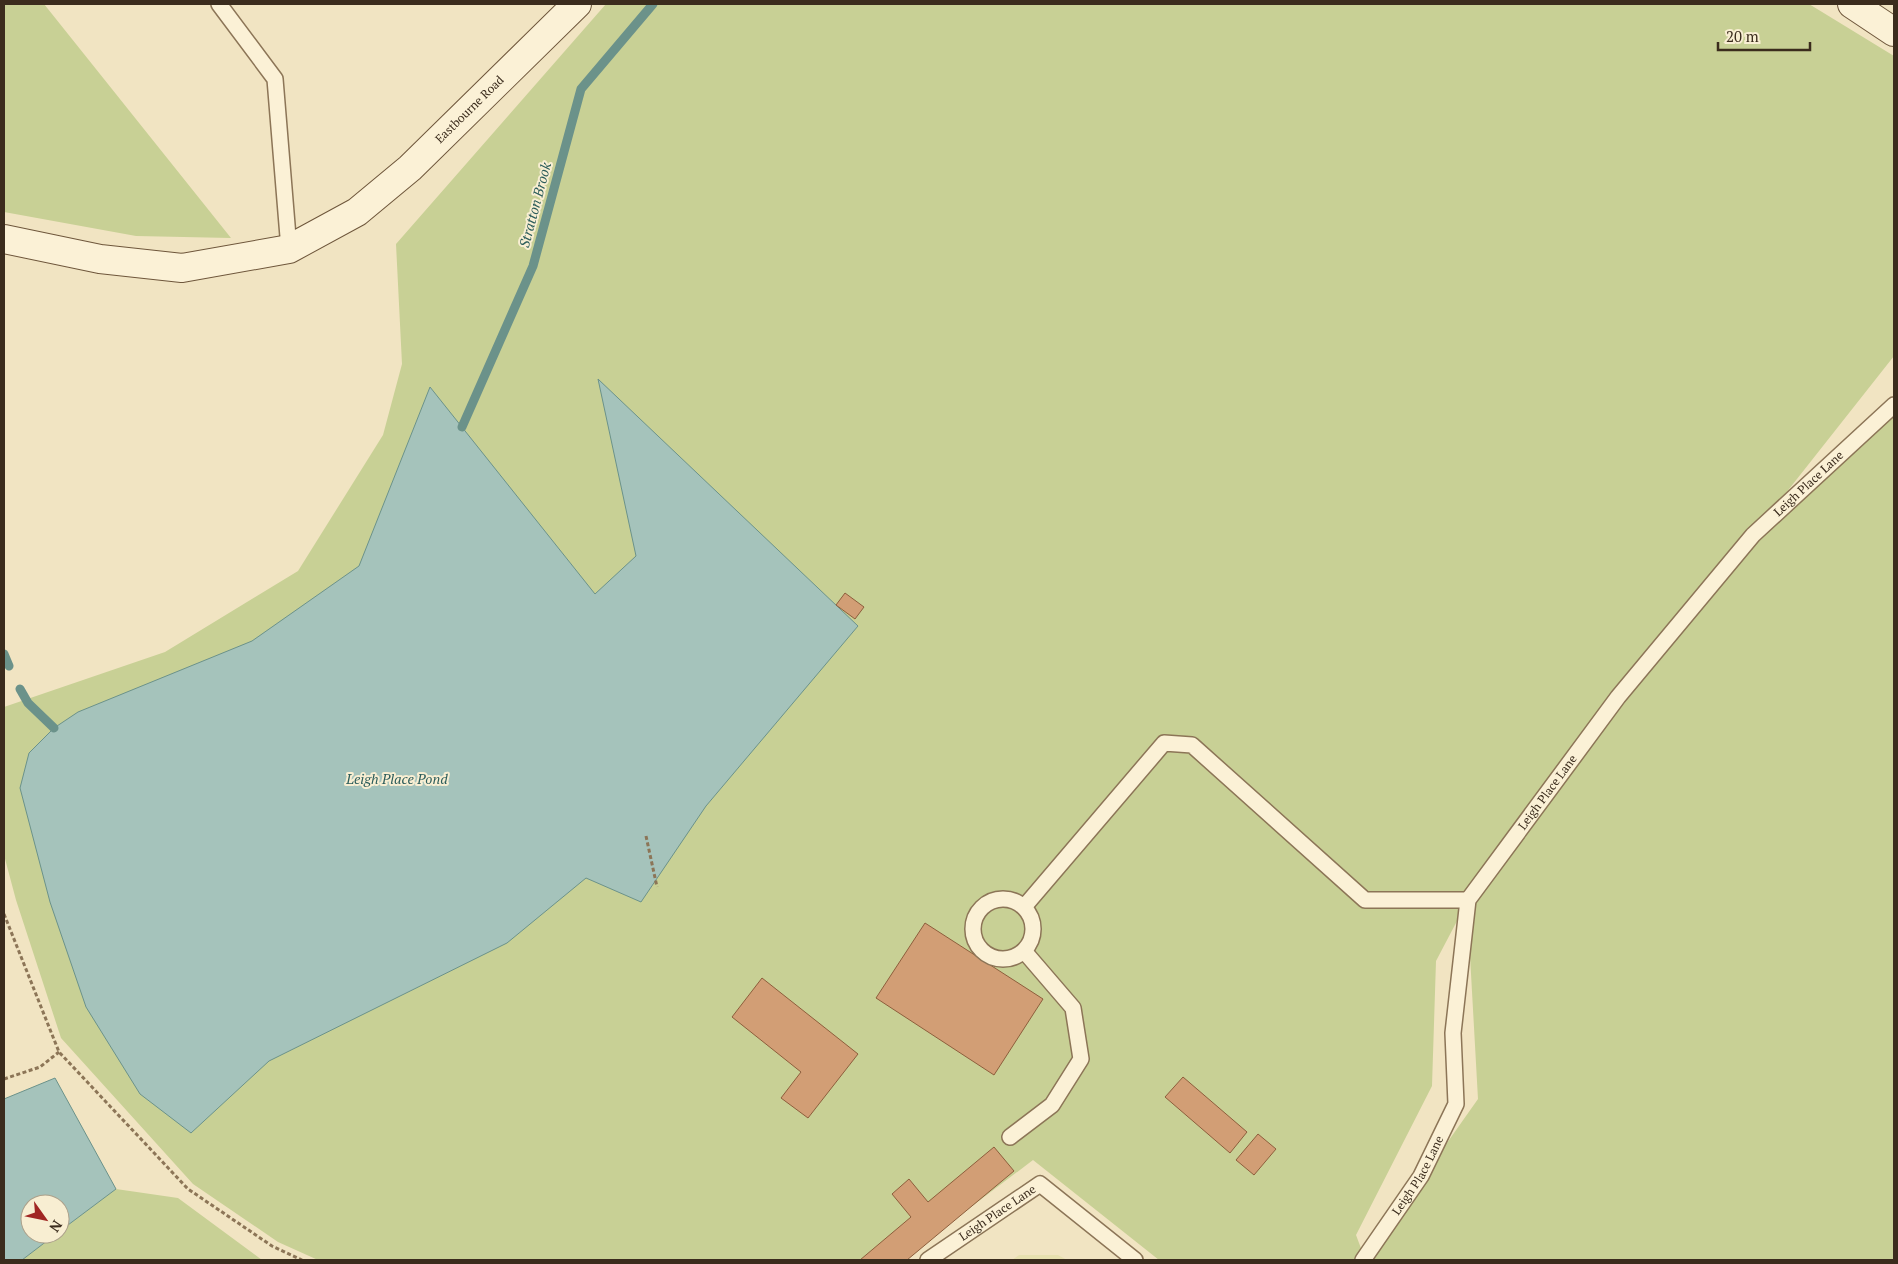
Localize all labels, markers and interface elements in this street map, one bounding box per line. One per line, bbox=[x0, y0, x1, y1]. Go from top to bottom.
scale bar bbox=[1718, 20, 1810, 52]
text: 20 m bbox=[1726, 26, 1759, 46]
street label: Eastbourne Road bbox=[432, 72, 507, 146]
water label: Stratton Brook bbox=[514, 160, 555, 250]
street label: Leigh Place Lane bbox=[1770, 447, 1846, 519]
street label: Leigh Place Lane bbox=[1515, 751, 1580, 832]
water label: Leigh Place Pond bbox=[345, 769, 448, 788]
street label: Leigh Place Lane bbox=[1388, 1133, 1446, 1218]
street label: Leigh Place Lane bbox=[956, 1181, 1039, 1244]
north arrow bbox=[20, 1194, 70, 1244]
text: N bbox=[45, 1217, 67, 1236]

